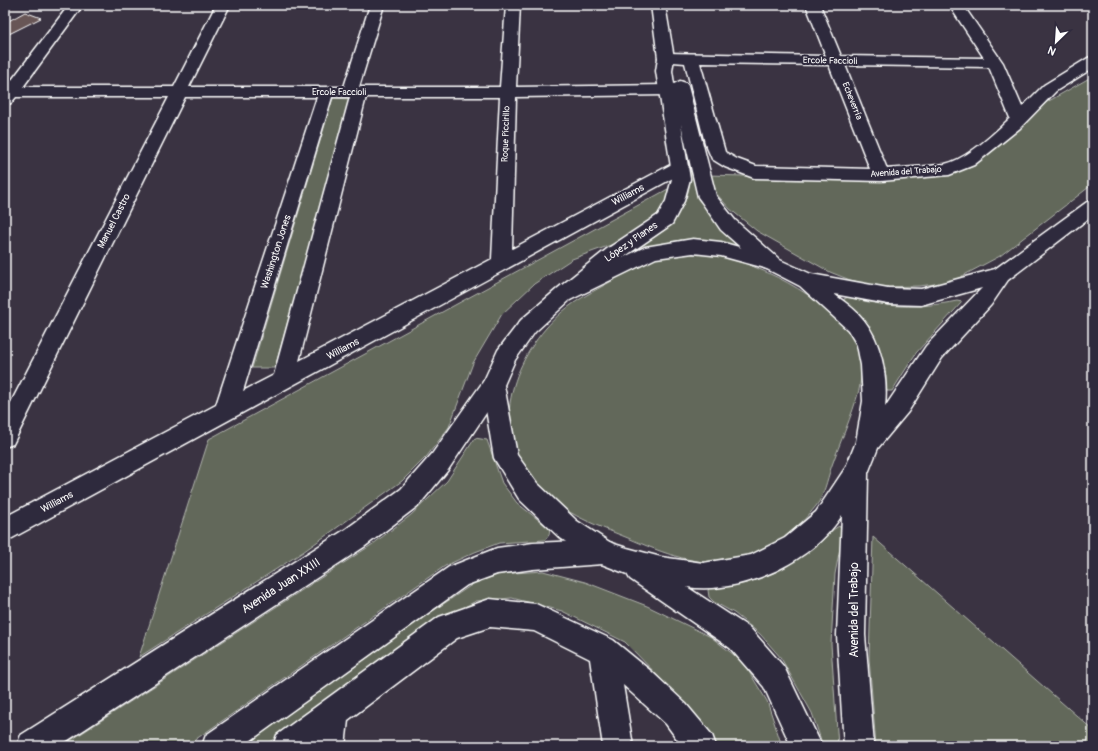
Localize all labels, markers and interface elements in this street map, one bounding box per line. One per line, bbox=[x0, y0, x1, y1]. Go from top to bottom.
north arrow bbox=[1036, 22, 1076, 62]
text: N bbox=[1045, 43, 1058, 58]
street label: Ercole Faccioli bbox=[803, 55, 858, 67]
street label: Echeverría bbox=[839, 81, 865, 121]
street label: Ercole Faccioli bbox=[312, 87, 367, 98]
street label: Roque Piccirillo bbox=[500, 105, 512, 162]
street label: Avenida del Trabajo bbox=[870, 164, 942, 180]
street label: Williams bbox=[610, 181, 647, 208]
street label: Manuel Castro bbox=[95, 191, 133, 250]
street label: Washington Jones bbox=[258, 213, 294, 291]
street label: López y Planes bbox=[602, 219, 660, 265]
street label: Williams bbox=[325, 335, 362, 362]
street label: Williams bbox=[39, 488, 76, 515]
street label: Avenida Juan XXIII bbox=[239, 555, 323, 617]
street label: Avenida del Trabajo bbox=[847, 562, 862, 658]

